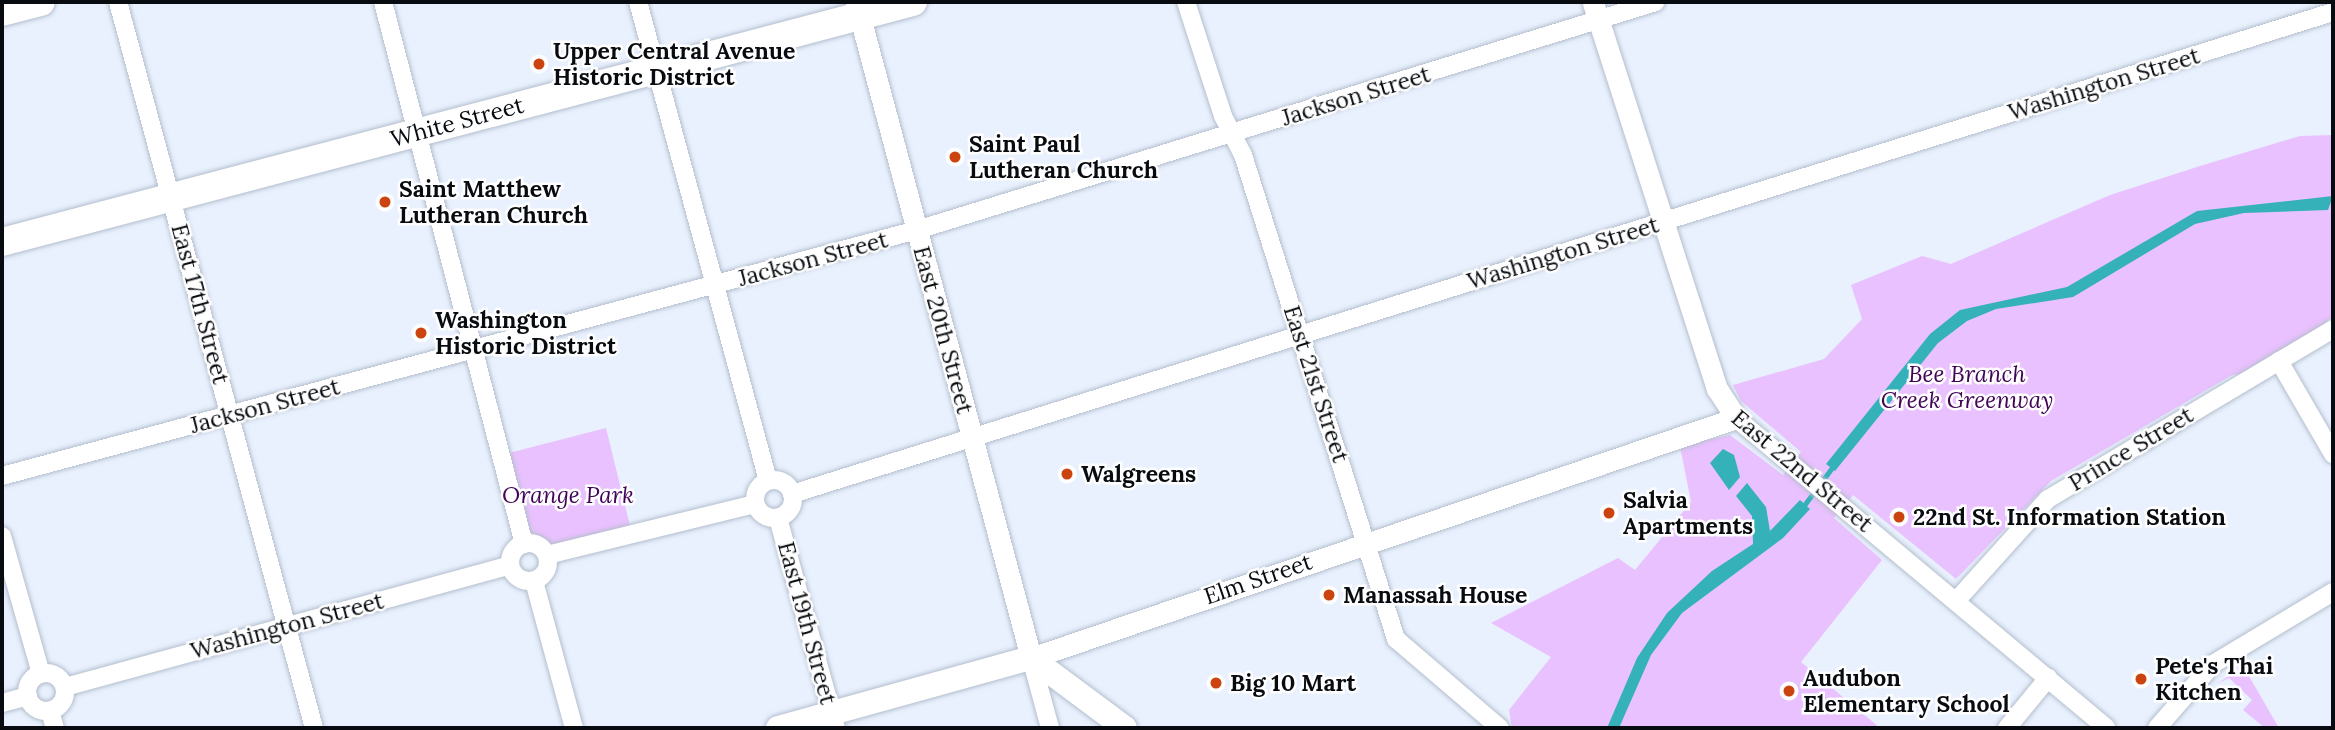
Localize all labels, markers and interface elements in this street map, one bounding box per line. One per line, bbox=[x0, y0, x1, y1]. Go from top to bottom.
place label: Upper Central Avenue Historic District bbox=[553, 37, 795, 91]
street label: Washington Street bbox=[2005, 42, 2203, 126]
marker: Upper Central Avenue Historic District bbox=[531, 56, 547, 72]
street label: Jackson Street bbox=[1278, 60, 1434, 132]
street label: White Street bbox=[387, 91, 527, 153]
place label: Saint Paul Lutheran Church bbox=[969, 130, 1158, 184]
marker: Saint Paul Lutheran Church bbox=[947, 149, 963, 165]
place label: Saint Matthew Lutheran Church bbox=[399, 175, 588, 229]
marker: Saint Matthew Lutheran Church bbox=[377, 194, 393, 210]
street label: Washington Street bbox=[1464, 211, 1662, 295]
street label: East 17th Street bbox=[165, 221, 235, 387]
street label: Jackson Street bbox=[735, 226, 891, 292]
street label: East 20th Street bbox=[907, 243, 979, 417]
street label: East 21st Street bbox=[1278, 302, 1354, 466]
place label: Washington Historic District bbox=[435, 306, 617, 360]
marker: Washington Historic District bbox=[413, 325, 429, 341]
park label: Bee Branch Creek Greenway bbox=[1881, 360, 2053, 414]
street label: Jackson Street bbox=[187, 373, 343, 439]
street label: Prince Street bbox=[2064, 401, 2198, 497]
street label: East 22nd Street bbox=[1726, 404, 1878, 538]
place label: Walgreens bbox=[1081, 460, 1196, 488]
marker: Walgreens bbox=[1059, 466, 1075, 482]
park label: Orange Park bbox=[502, 481, 634, 509]
place label: Salvia Apartments bbox=[1623, 486, 1753, 540]
place label: 22nd St. Information Station bbox=[1913, 503, 2226, 531]
marker: Salvia Apartments bbox=[1601, 505, 1617, 521]
marker: 22nd St. Information Station bbox=[1891, 509, 1907, 525]
street label: East 19th Street bbox=[772, 539, 842, 707]
street label: Elm Street bbox=[1200, 548, 1316, 610]
place label: Manassah House bbox=[1343, 581, 1527, 609]
street label: Washington Street bbox=[187, 587, 387, 665]
marker: Manassah House bbox=[1321, 587, 1337, 603]
place label: Pete's Thai Kitchen bbox=[2155, 652, 2273, 706]
place label: Audubon Elementary School bbox=[1803, 664, 2010, 718]
place label: Big 10 Mart bbox=[1230, 669, 1356, 697]
marker: Pete's Thai Kitchen bbox=[2133, 671, 2149, 687]
marker: Big 10 Mart bbox=[1208, 675, 1224, 691]
marker: Audubon Elementary School bbox=[1781, 683, 1797, 699]

